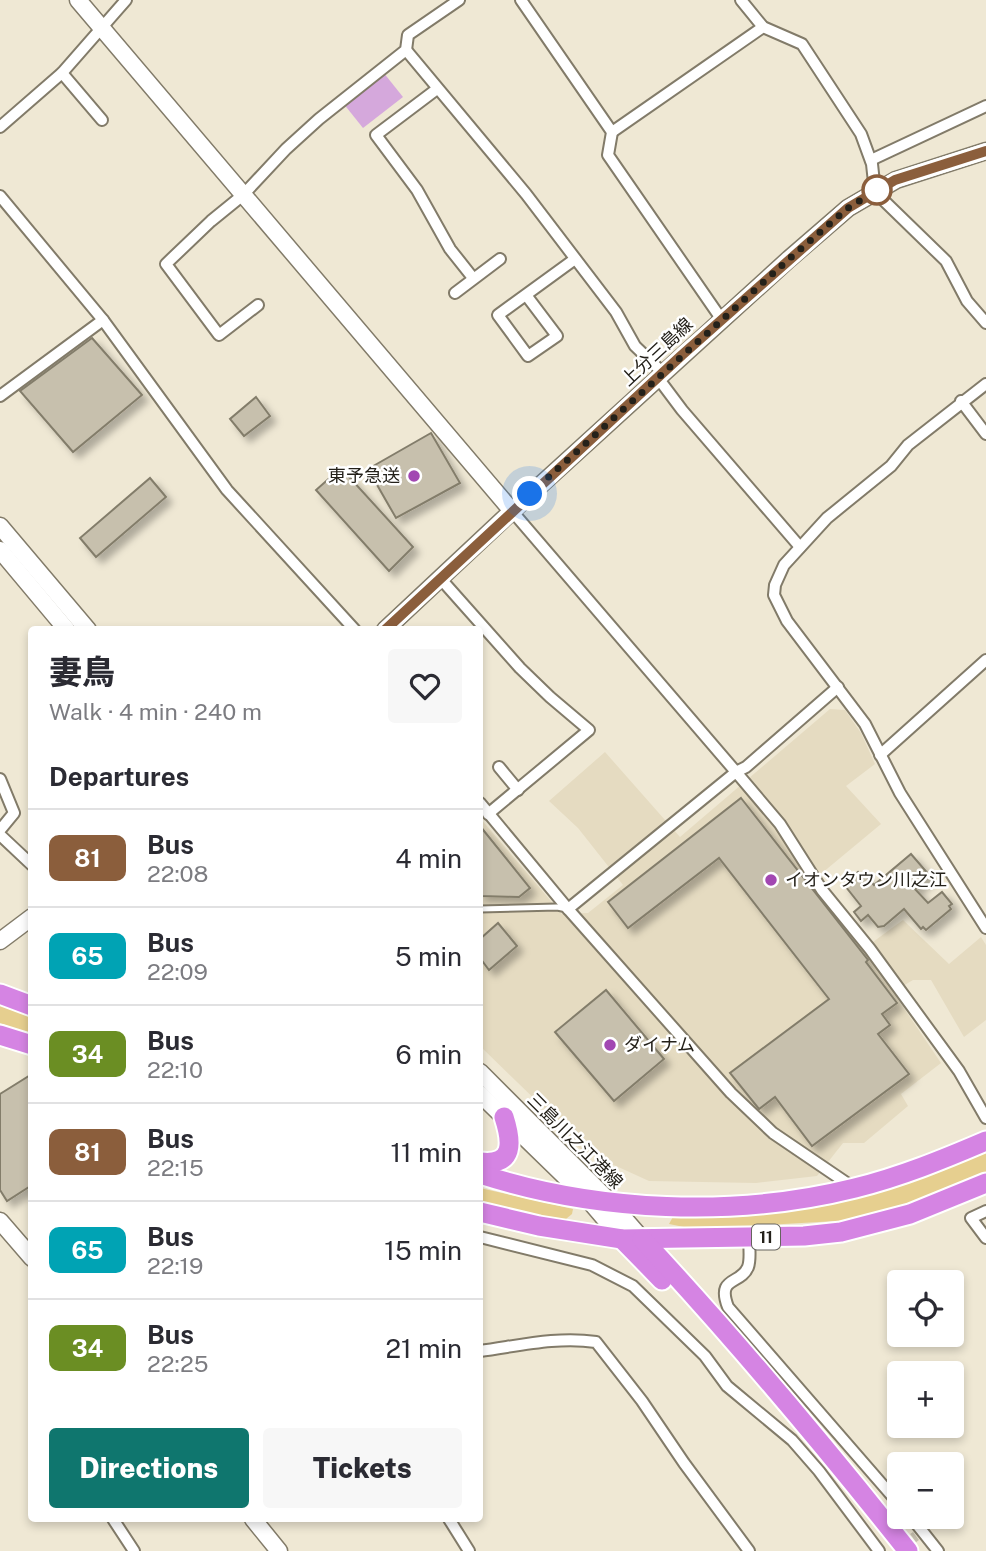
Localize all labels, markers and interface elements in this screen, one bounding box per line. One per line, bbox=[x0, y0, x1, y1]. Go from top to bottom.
unlabelled marker bbox=[862, 175, 892, 205]
street label: 上分三島線 bbox=[617, 313, 697, 390]
place label: 東予急送 bbox=[328, 465, 400, 486]
marker: 東予急送 bbox=[406, 468, 422, 484]
your location bbox=[512, 476, 547, 511]
button: heart bbox=[388, 649, 462, 723]
text: 妻鳥 bbox=[49, 653, 115, 691]
text: Walk · 4 min · 240 m bbox=[49, 698, 262, 725]
text: Departures bbox=[49, 761, 189, 792]
text: Bus bbox=[147, 829, 194, 860]
text: 4 min bbox=[395, 843, 462, 874]
text: 81 bbox=[74, 844, 101, 872]
text: 22:08 bbox=[147, 860, 208, 887]
place label: イオンタウン川之江 bbox=[785, 869, 947, 890]
marker: イオンタウン川之江 bbox=[763, 872, 779, 888]
text: Bus bbox=[147, 927, 194, 958]
text: 5 min bbox=[395, 941, 462, 972]
text: 65 bbox=[71, 942, 104, 970]
text: 22:09 bbox=[147, 958, 208, 985]
text: Bus bbox=[147, 1025, 194, 1056]
place label: ダイナム bbox=[624, 1034, 695, 1055]
marker: ダイナム bbox=[602, 1037, 618, 1053]
text: 6 min bbox=[395, 1039, 462, 1070]
text: 34 bbox=[72, 1040, 103, 1068]
text: 22:10 bbox=[147, 1056, 203, 1083]
street label: 三島川之江港線 bbox=[523, 1089, 627, 1193]
text: Bus bbox=[147, 1123, 194, 1154]
text: 11 min bbox=[390, 1137, 462, 1168]
text: 81 bbox=[74, 1138, 101, 1166]
text: 22:15 bbox=[147, 1154, 204, 1181]
text: Bus bbox=[147, 1221, 194, 1252]
road number: 11 bbox=[752, 1224, 780, 1250]
text: 15 min bbox=[384, 1235, 462, 1266]
text: 65 bbox=[71, 1236, 104, 1264]
text: 22:19 bbox=[147, 1252, 203, 1279]
map controls bbox=[887, 1270, 964, 1529]
button: locate bbox=[887, 1270, 964, 1347]
text: Bus bbox=[147, 1319, 194, 1350]
text: 21 min bbox=[386, 1333, 462, 1364]
text: 34 bbox=[72, 1334, 103, 1362]
text: 22:25 bbox=[147, 1350, 209, 1377]
button: + bbox=[887, 1361, 964, 1438]
button: Directions bbox=[49, 1428, 249, 1508]
button: Tickets bbox=[263, 1428, 462, 1508]
button: − bbox=[887, 1452, 964, 1529]

